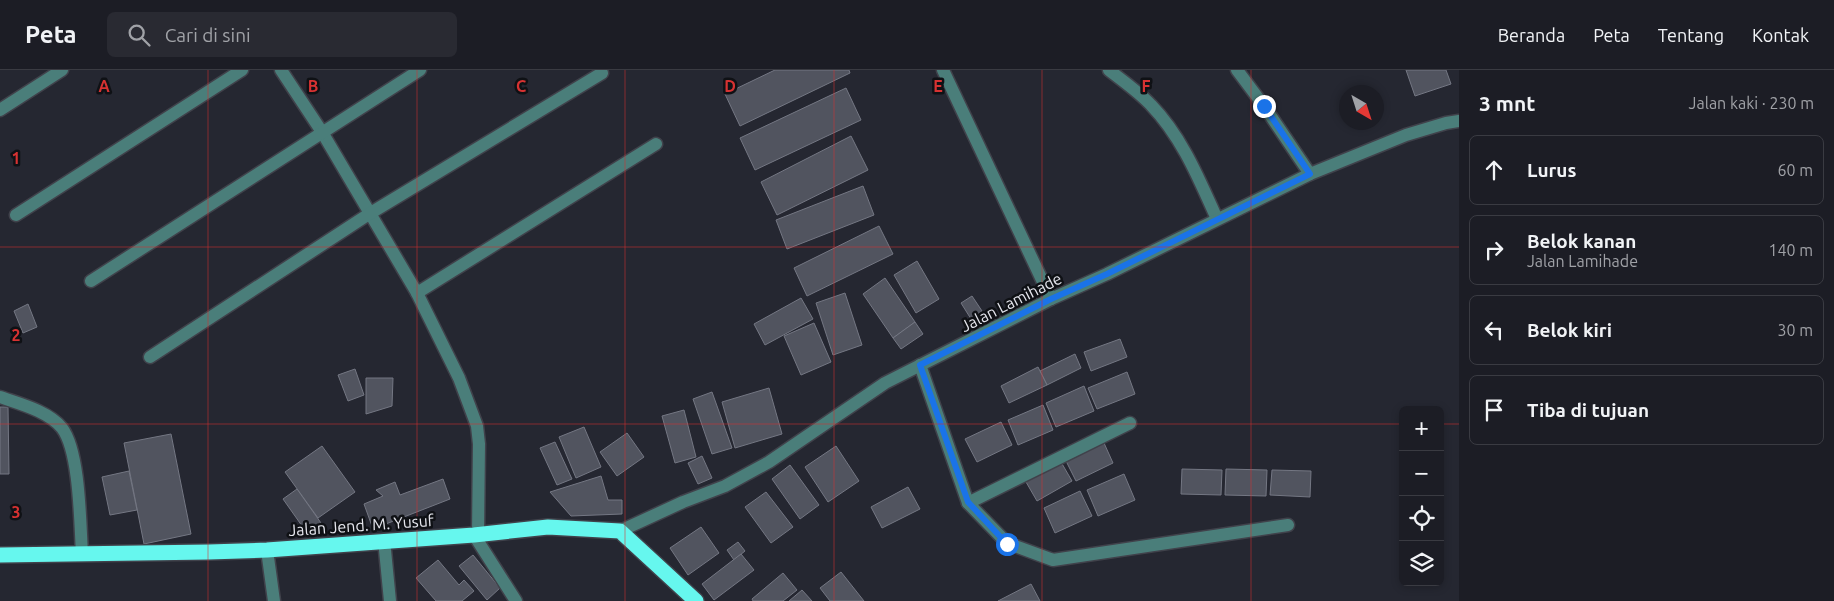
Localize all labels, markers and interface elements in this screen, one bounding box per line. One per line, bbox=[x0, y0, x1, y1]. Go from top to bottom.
search box bbox=[107, 12, 457, 57]
text: Peta bbox=[25, 21, 77, 48]
icon: search bbox=[125, 21, 153, 49]
text: Cari di sini bbox=[165, 24, 251, 46]
text: Beranda bbox=[1498, 25, 1565, 45]
text: Peta bbox=[1593, 25, 1630, 45]
text: Tentang bbox=[1658, 25, 1724, 45]
text: Kontak bbox=[1752, 25, 1809, 45]
text: A bbox=[98, 77, 110, 95]
text: B bbox=[308, 77, 318, 95]
text: C bbox=[516, 77, 526, 95]
text: D bbox=[724, 77, 736, 95]
text: E bbox=[933, 77, 943, 95]
text: F bbox=[1142, 77, 1151, 95]
north arrow bbox=[1339, 85, 1384, 130]
text: 3 mnt bbox=[1479, 91, 1535, 115]
text: Jalan kaki · 230 m bbox=[1689, 94, 1814, 112]
route end bbox=[1253, 95, 1276, 118]
text: 1 bbox=[11, 149, 21, 167]
icon: ahead bbox=[1480, 156, 1508, 184]
text: Lurus bbox=[1527, 159, 1576, 181]
text: 60 m bbox=[1777, 161, 1813, 179]
text: Belok kanan bbox=[1527, 230, 1636, 252]
icon: right bbox=[1480, 236, 1508, 264]
text: 140 m bbox=[1768, 241, 1813, 259]
text: Jalan Lamihade bbox=[1527, 252, 1638, 270]
street label: Jalan Lamihade bbox=[957, 269, 1065, 335]
icon: left bbox=[1480, 316, 1508, 344]
text: Belok kiri bbox=[1527, 319, 1612, 341]
text: 30 m bbox=[1777, 321, 1813, 339]
text: 2 bbox=[11, 326, 21, 344]
icon: arrive bbox=[1480, 396, 1508, 424]
text: Tiba di tujuan bbox=[1527, 399, 1649, 421]
map controls bbox=[1399, 406, 1444, 586]
button: + bbox=[1399, 406, 1444, 451]
button: − bbox=[1399, 451, 1444, 496]
button: locate bbox=[1399, 496, 1444, 541]
text: 3 bbox=[11, 503, 21, 521]
street label: Jalan Jend. M. Yusuf bbox=[288, 511, 435, 539]
route start bbox=[996, 533, 1019, 556]
button: layers bbox=[1399, 541, 1444, 586]

